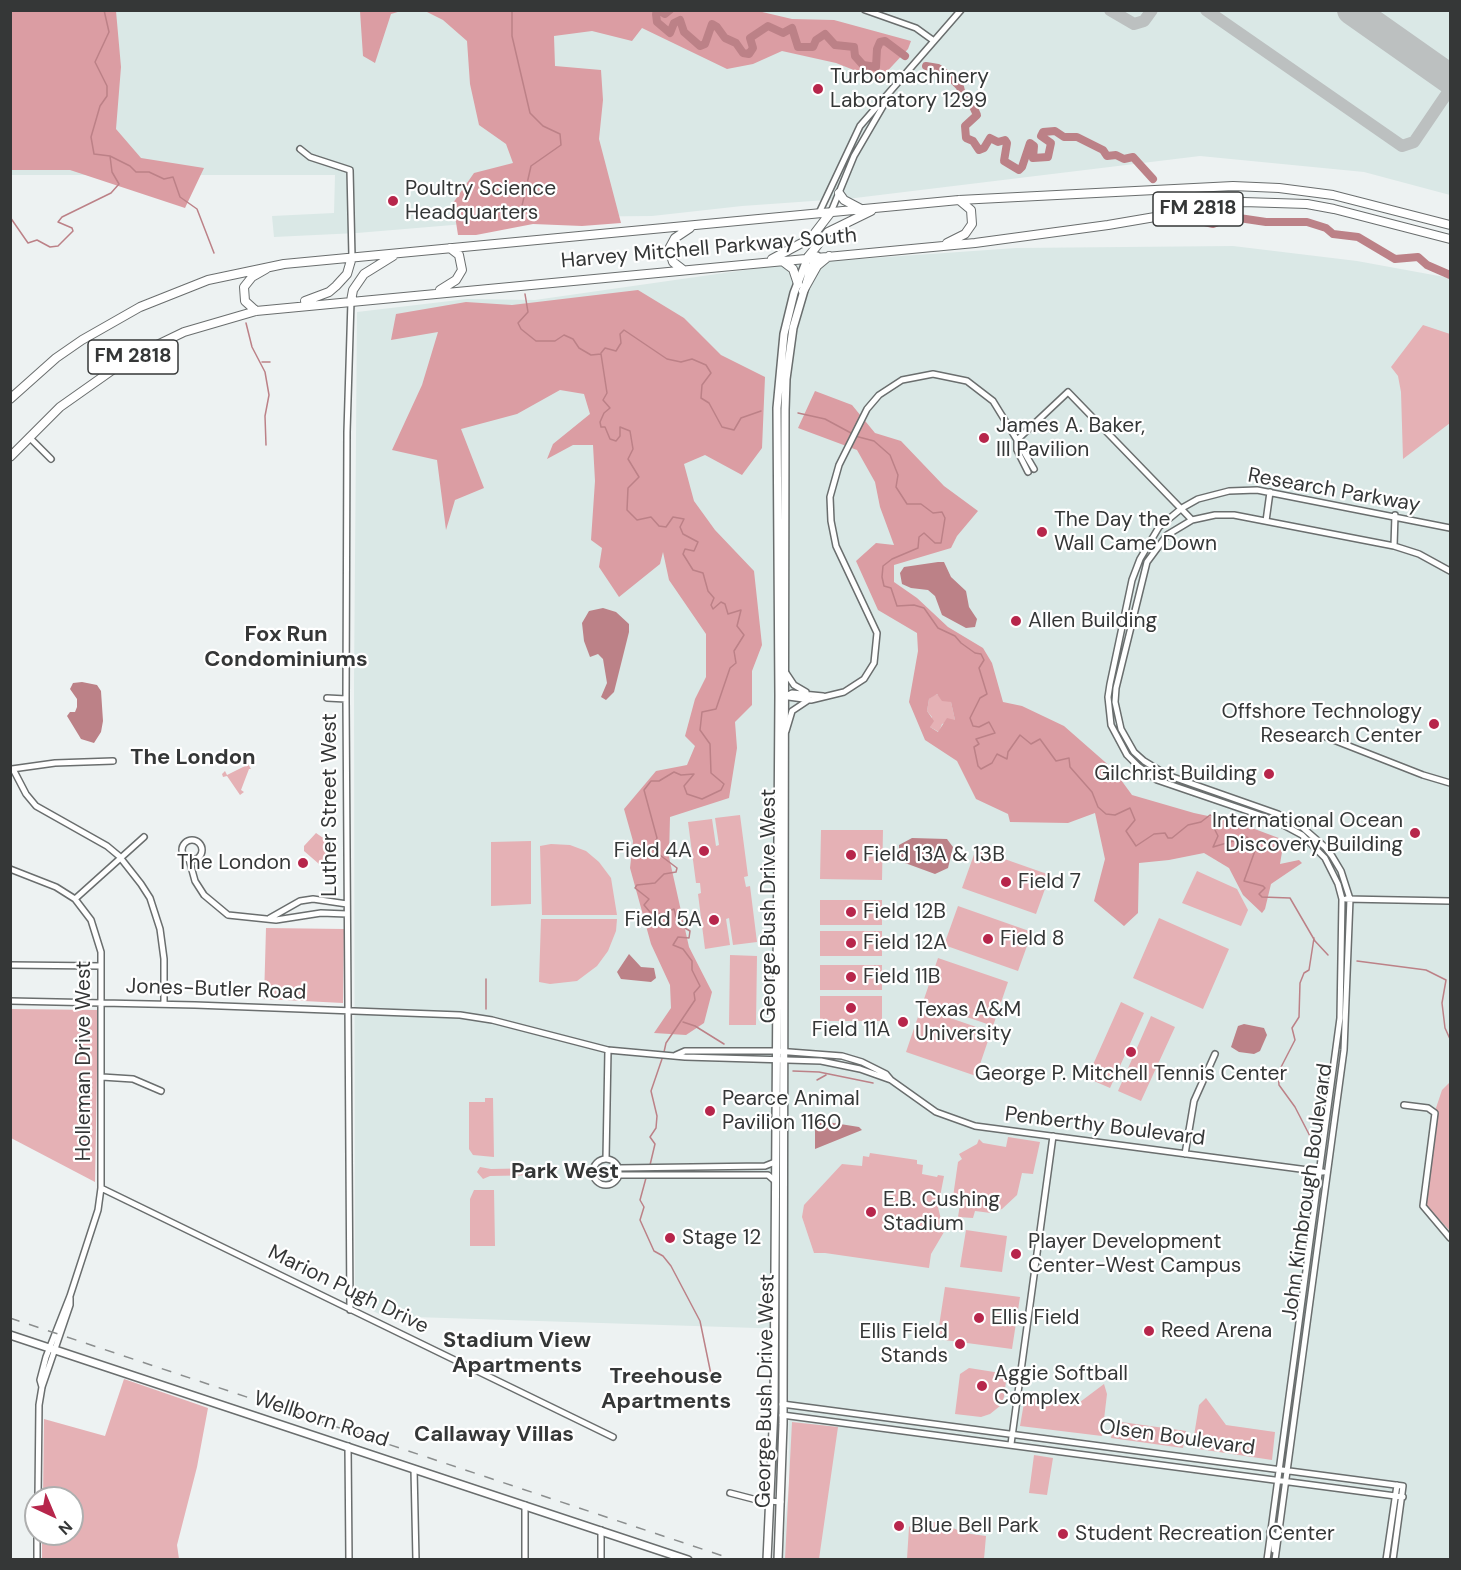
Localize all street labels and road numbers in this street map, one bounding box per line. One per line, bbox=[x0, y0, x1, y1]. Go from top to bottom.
road number: FM 2818 bbox=[1153, 192, 1243, 226]
street label: Harvey Mitchell Parkway South bbox=[560, 224, 858, 274]
road number: FM 2818 bbox=[88, 340, 178, 374]
street label: Research Parkway bbox=[1246, 463, 1422, 519]
street label: Luther Street West bbox=[317, 713, 343, 897]
street label: George Bush Drive West bbox=[756, 789, 782, 1023]
street label: Holleman Drive West bbox=[71, 961, 97, 1161]
street label: Jones-Butler Road bbox=[125, 974, 307, 1006]
street label: John Kimbrough Boulevard bbox=[1278, 1062, 1338, 1322]
street label: Penberthy Boulevard bbox=[1003, 1102, 1207, 1152]
street label: Marion Pugh Drive bbox=[264, 1240, 432, 1340]
street label: George Bush Drive West bbox=[751, 1274, 781, 1508]
street label: Wellborn Road bbox=[250, 1386, 392, 1454]
street label: Olsen Boulevard bbox=[1098, 1415, 1256, 1461]

